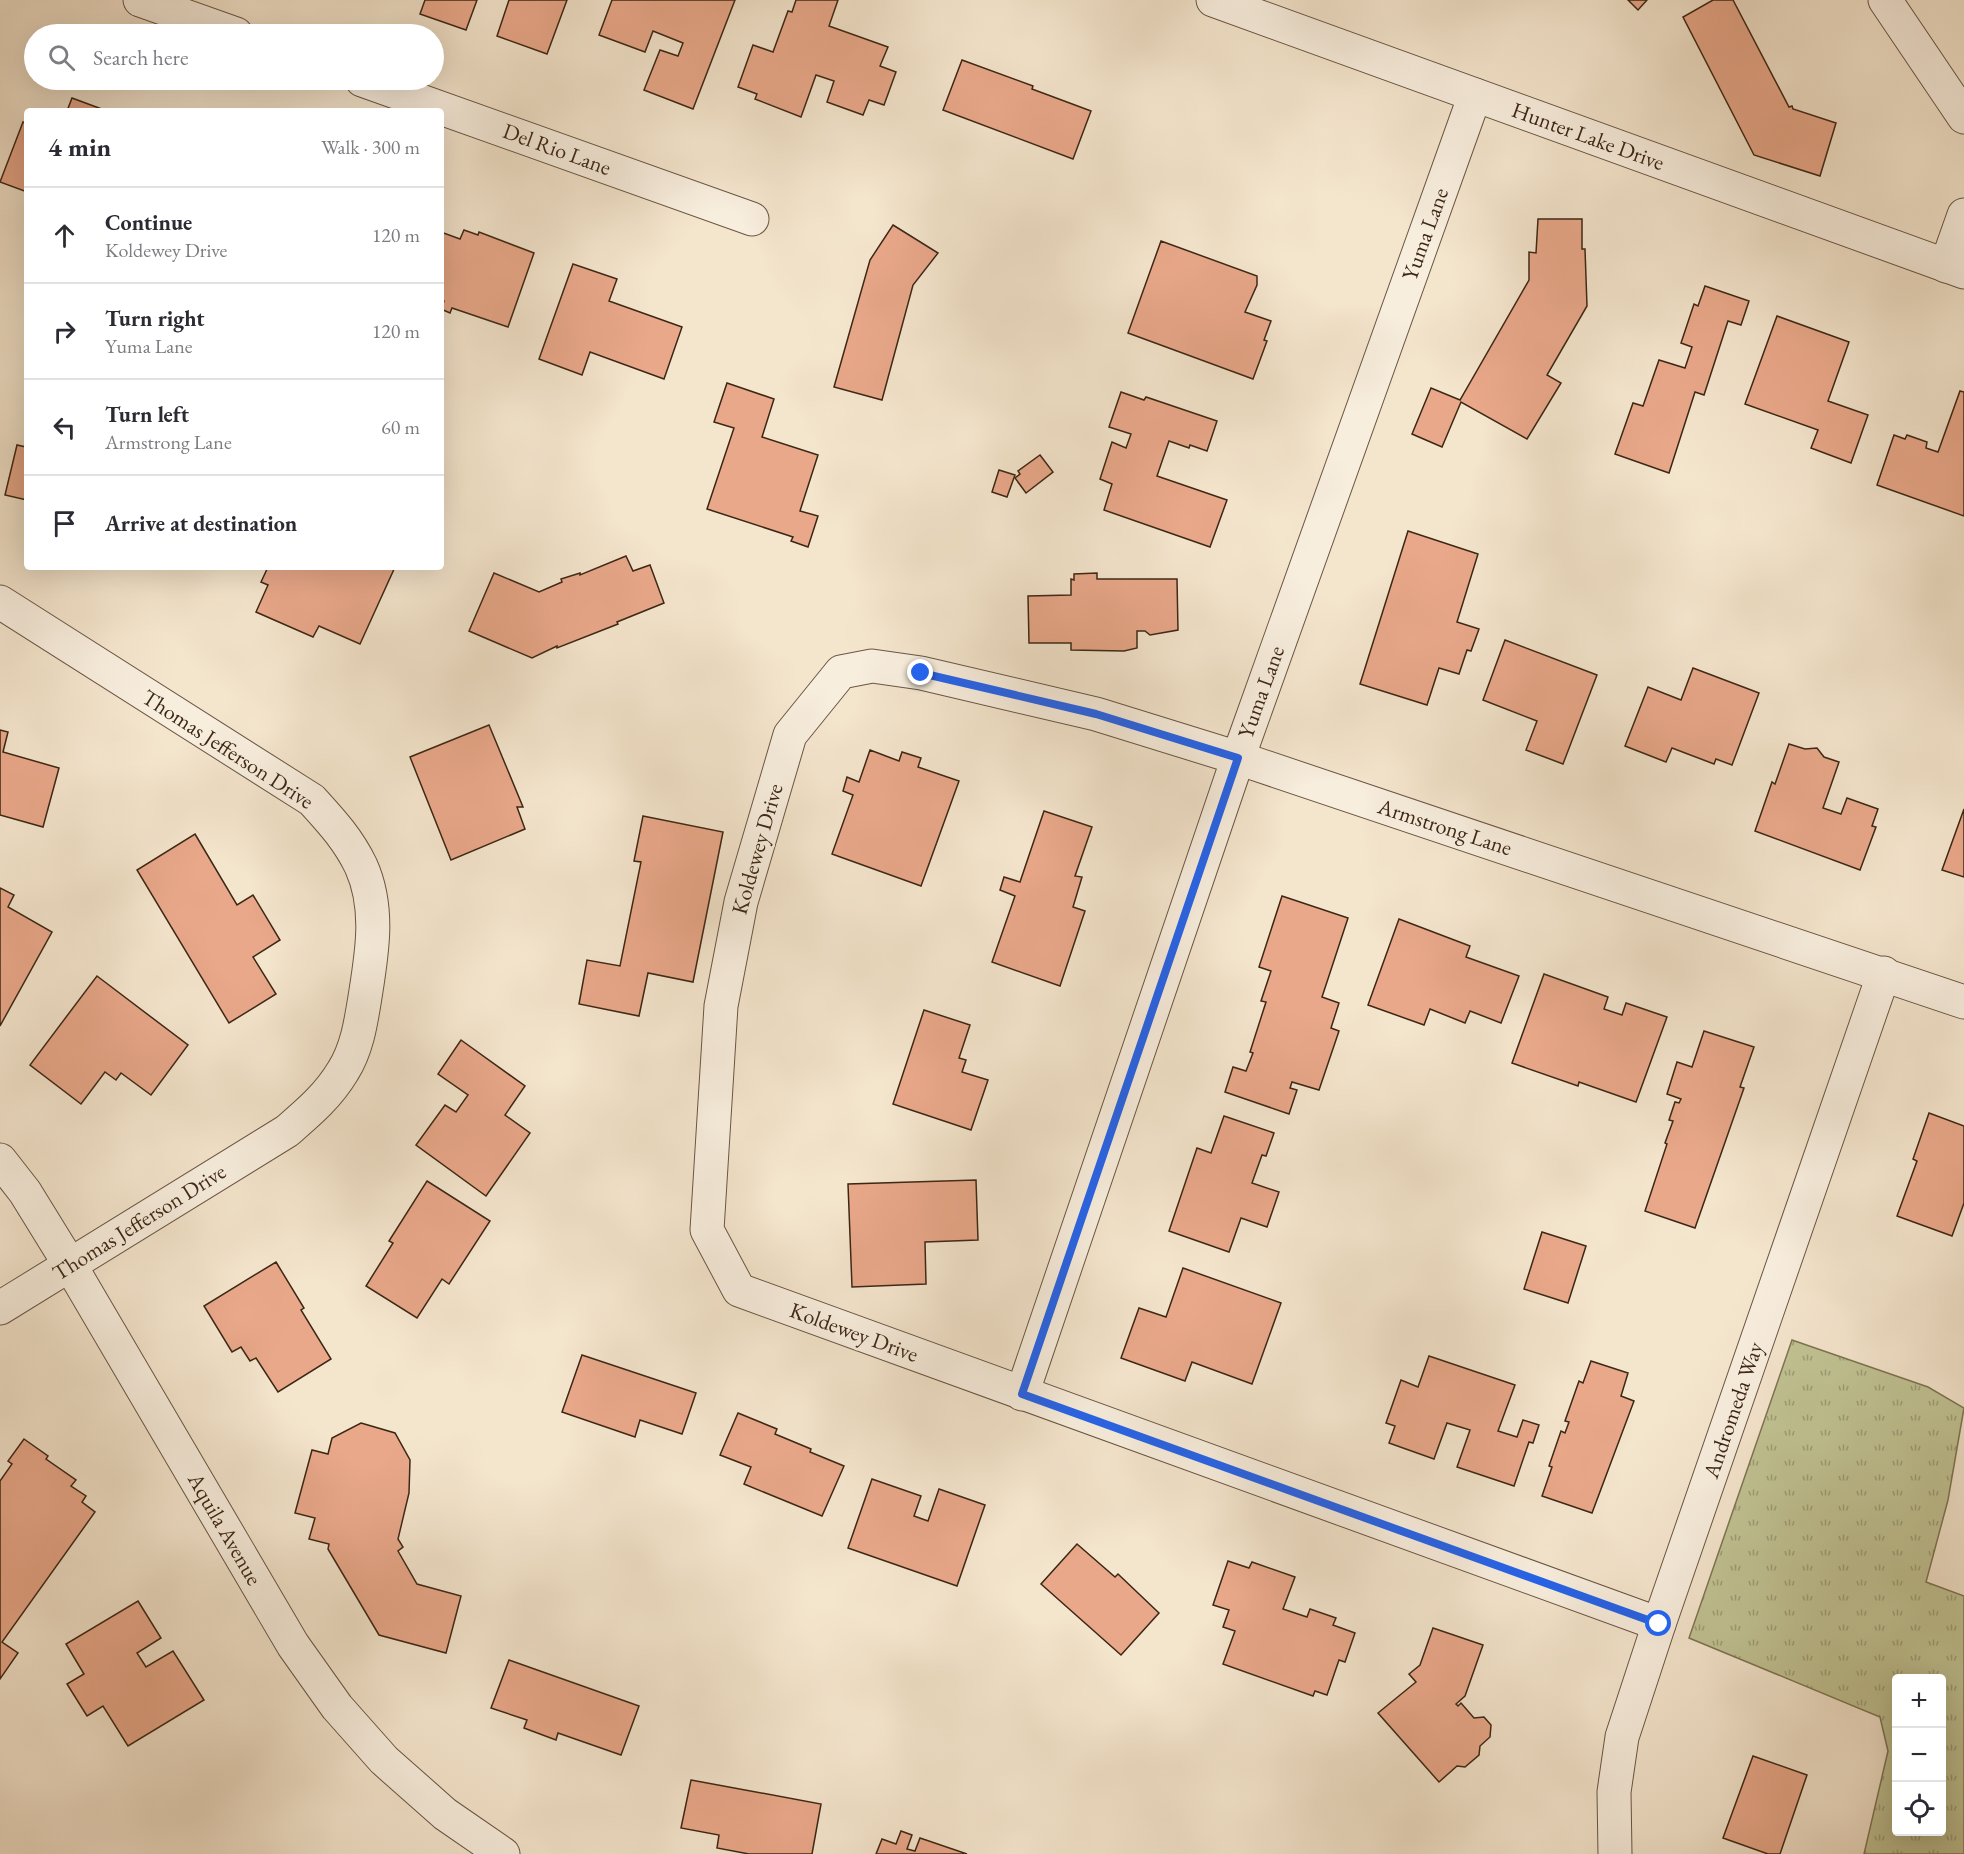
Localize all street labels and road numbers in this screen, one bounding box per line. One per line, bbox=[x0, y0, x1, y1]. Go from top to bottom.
street label: Hunter Lake Drive bbox=[1508, 95, 1669, 177]
street label: Del Rio Lane bbox=[499, 116, 615, 182]
street label: Yuma Lane bbox=[1395, 183, 1455, 284]
street label: Yuma Lane bbox=[1231, 641, 1291, 742]
street label: Thomas Jefferson Drive bbox=[136, 683, 320, 816]
street label: Koldewey Drive bbox=[725, 780, 790, 918]
street label: Armstrong Lane bbox=[1373, 791, 1516, 862]
street label: Thomas Jefferson Drive bbox=[47, 1157, 232, 1287]
street label: Koldewey Drive bbox=[786, 1295, 923, 1369]
street label: Andromeda Way bbox=[1696, 1338, 1770, 1483]
street label: Aquila Avenue bbox=[181, 1467, 269, 1591]

